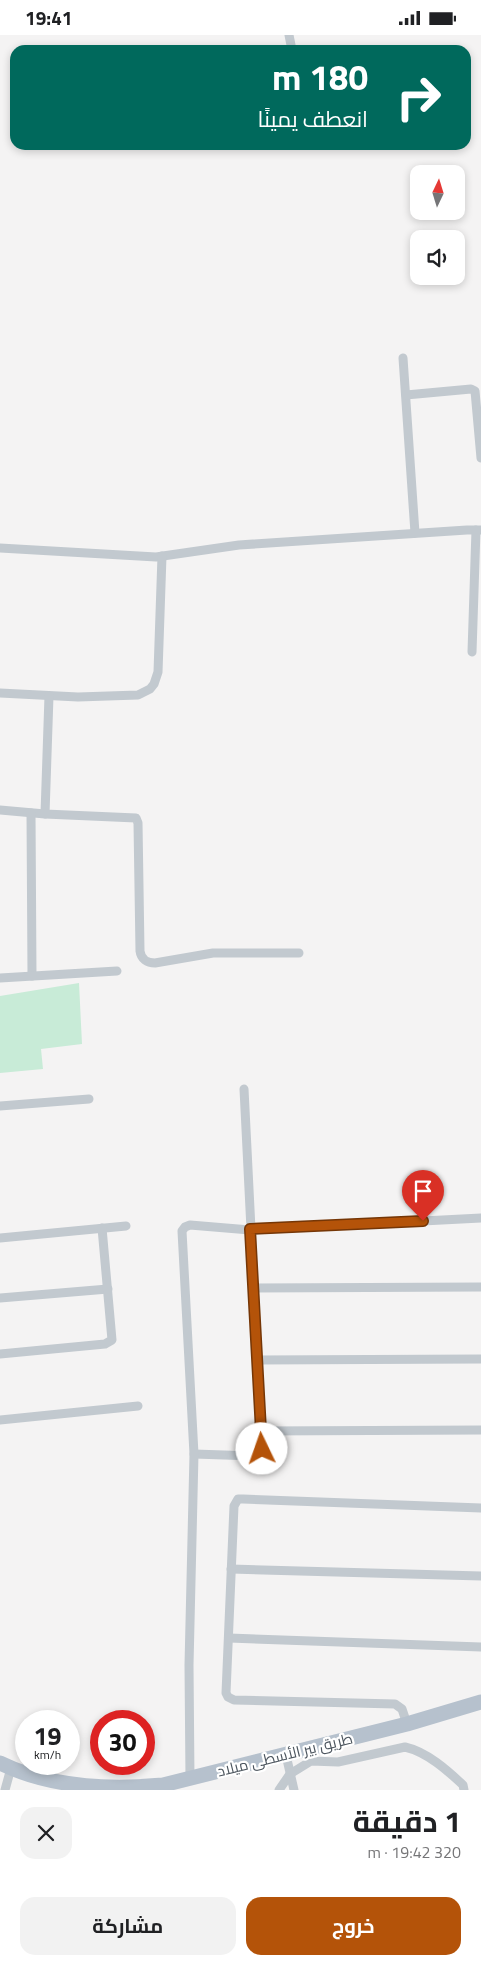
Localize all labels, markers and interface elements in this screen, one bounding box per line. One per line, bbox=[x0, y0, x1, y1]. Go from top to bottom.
text: 19:41 bbox=[25, 3, 72, 32]
text: 180 m bbox=[272, 50, 368, 104]
icon: right bbox=[386, 65, 451, 130]
text: انعطف يمينًا bbox=[258, 102, 368, 136]
north arrow bbox=[410, 165, 465, 220]
map controls bbox=[410, 165, 465, 285]
button: sound bbox=[410, 230, 465, 285]
pin bbox=[402, 1170, 444, 1221]
icon: arrive bbox=[409, 1177, 437, 1205]
position arrow bbox=[235, 1422, 287, 1474]
speed limit sign: 30 bbox=[90, 1710, 155, 1775]
text: 19 bbox=[33, 1717, 62, 1755]
street label: طريق بير الأسطى ميلاد bbox=[215, 1727, 355, 1782]
text: km/h bbox=[34, 1745, 61, 1764]
text: 1 دقيقة bbox=[353, 1798, 461, 1844]
button: close bbox=[20, 1807, 72, 1859]
text: 320 m · 19:42 bbox=[367, 1840, 461, 1864]
button: مشاركة bbox=[20, 1897, 236, 1955]
button: خروج bbox=[246, 1897, 461, 1955]

